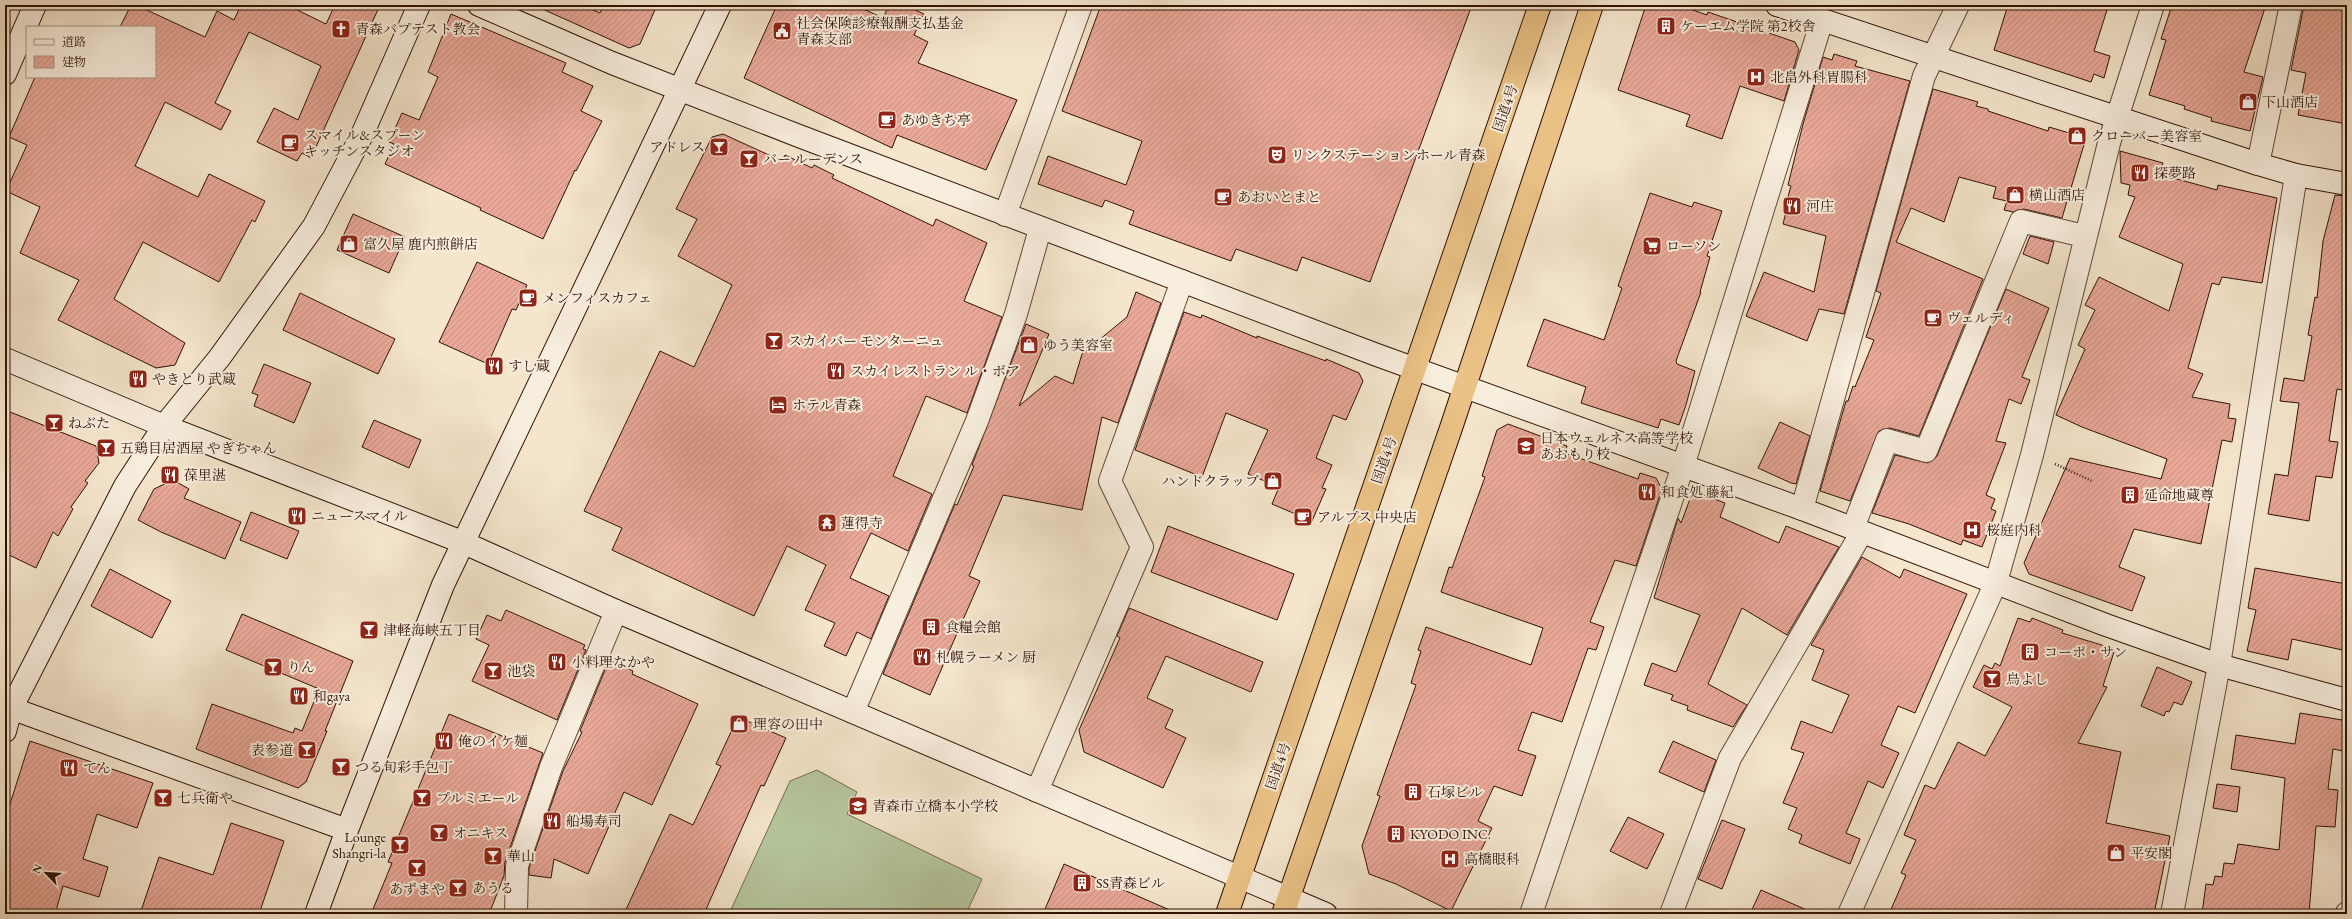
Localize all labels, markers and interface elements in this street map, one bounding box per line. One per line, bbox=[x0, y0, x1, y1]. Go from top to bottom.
place label: 社会保険診療報酬支払基金 青森支部 bbox=[796, 14, 964, 48]
building icon: ケーエム学院 第2校舎 bbox=[1655, 15, 1677, 37]
place label: ケーエム学院 第2校舎 bbox=[1680, 17, 1816, 35]
church icon: 青森バプテスト教会 bbox=[330, 18, 352, 40]
place label: 青森バプテスト教会 bbox=[355, 20, 480, 38]
public building icon: 社会保険診療報酬支払基金 青森支部 bbox=[771, 20, 793, 42]
legend bbox=[26, 26, 156, 78]
text: 道路 bbox=[62, 34, 86, 50]
text: 建物 bbox=[62, 54, 86, 70]
hospital icon: 北畠外科胃腸科 bbox=[1745, 66, 1767, 88]
place label: 北畠外科胃腸科 bbox=[1770, 68, 1868, 86]
street label: 国道4号 bbox=[1489, 82, 1521, 134]
shop icon: 下山酒店 bbox=[2237, 91, 2259, 113]
place label: 下山酒店 bbox=[2262, 93, 2318, 111]
cafe icon: あゆきち亭 bbox=[876, 109, 898, 131]
place label: あゆきち亭 bbox=[901, 111, 971, 129]
shop icon: クローバー美容室 bbox=[2066, 125, 2088, 147]
place label: スマイル&スプーン キッチンスタジオ bbox=[304, 126, 425, 160]
place label: クローバー美容室 bbox=[2091, 127, 2202, 145]
cafe icon: スマイル&スプーン キッチンスタジオ bbox=[279, 132, 301, 154]
bar icon: アドレス bbox=[708, 136, 730, 158]
place label: アドレス bbox=[649, 138, 705, 156]
theatre icon: リンクステーションホール青森 bbox=[1266, 144, 1288, 166]
place label: リンクステーションホール青森 bbox=[1291, 146, 1485, 164]
bar icon: バー ルーデンス bbox=[738, 148, 760, 170]
place label: バー ルーデンス bbox=[763, 150, 863, 168]
restaurant icon: 探夢路 bbox=[2129, 162, 2151, 184]
place label: 探夢路 bbox=[2154, 164, 2196, 182]
shop icon: 横山酒店 bbox=[2004, 184, 2026, 206]
cafe icon: あおいとまと bbox=[1212, 186, 1234, 208]
place label: 横山酒店 bbox=[2029, 186, 2085, 204]
place label: あおいとまと bbox=[1237, 188, 1321, 206]
restaurant icon: 河庄 bbox=[1781, 195, 1803, 217]
place label: 河庄 bbox=[1806, 197, 1834, 215]
shop icon: 富久屋 鹿内煎餅店 bbox=[338, 233, 360, 255]
place label: 富久屋 鹿内煎餅店 bbox=[363, 235, 478, 253]
supermarket icon: ローソン bbox=[1641, 235, 1663, 257]
place label: ローソン bbox=[1666, 237, 1721, 255]
cafe icon: メンフィスカフェ bbox=[517, 287, 539, 309]
place label: メンフィスカフェ bbox=[542, 289, 652, 307]
cafe icon: ヴェルディ bbox=[1922, 307, 1944, 329]
place label: ヴェルディ bbox=[1947, 309, 2015, 327]
bar icon: スカイバー モンターニュ bbox=[763, 330, 785, 352]
place label: スカイバー モンターニュ bbox=[788, 332, 944, 350]
shop icon: ゆう美容室 bbox=[1018, 334, 1040, 356]
place label: ゆう美容室 bbox=[1043, 336, 1113, 354]
restaurant icon: すし蔵 bbox=[483, 355, 505, 377]
place label: すし蔵 bbox=[508, 357, 550, 375]
restaurant icon: スカイレストラン ル・ボア bbox=[825, 360, 847, 382]
place label: スカイレストラン ル・ボア bbox=[850, 362, 1020, 380]
restaurant icon: やきとり武蔵 bbox=[127, 368, 149, 390]
place label: やきとり武蔵 bbox=[152, 370, 236, 388]
hotel icon: ホテル青森 bbox=[767, 394, 789, 416]
place label: ホテル青森 bbox=[792, 396, 861, 414]
bar icon: ねぶた bbox=[43, 412, 65, 434]
place label: ねぶた bbox=[68, 414, 110, 432]
place label: 日本ウェルネス高等学校 あおもり校 bbox=[1540, 429, 1693, 463]
street label: 国道4号 bbox=[1368, 434, 1400, 486]
school or university icon: 日本ウェルネス高等学校 あおもり校 bbox=[1515, 435, 1537, 457]
bar icon: 五鶏目居酒屋 やぎちゃん bbox=[95, 437, 117, 459]
place label: 五鶏目居酒屋 やぎちゃん bbox=[120, 439, 277, 457]
restaurant icon: 葆里湛 bbox=[159, 464, 181, 486]
place label: 葆里湛 bbox=[184, 466, 226, 484]
shop icon: ハンドクラップ bbox=[1262, 470, 1284, 492]
place label: ハンドクラップ bbox=[1162, 472, 1259, 490]
restaurant icon: 和食処 藤紀 bbox=[1636, 481, 1658, 503]
place label: 和食処 藤紀 bbox=[1661, 483, 1734, 501]
building icon: 延命地蔵尊 bbox=[2119, 484, 2141, 506]
place label: 延命地蔵尊 bbox=[2144, 486, 2214, 504]
restaurant icon: ニュースマイル bbox=[286, 505, 308, 527]
cafe icon: アルプス 中央店 bbox=[1292, 506, 1314, 528]
place label: ニュースマイル bbox=[311, 507, 408, 525]
place label: アルプス 中央店 bbox=[1317, 508, 1417, 526]
temple icon: 蓮得寺 bbox=[816, 512, 838, 534]
place label: 蓮得寺 bbox=[841, 514, 883, 532]
hospital icon: 桜庭内科 bbox=[1961, 519, 1983, 541]
place label: 桜庭内科 bbox=[1986, 521, 2042, 539]
building icon: 食糧会館 bbox=[920, 616, 942, 638]
place label: 食糧会館 bbox=[945, 618, 1001, 636]
bar icon: 津軽海峡五丁目 bbox=[358, 619, 380, 641]
place label: 津軽海峡五丁目 bbox=[383, 621, 481, 639]
building icon: コーポ・サン bbox=[2019, 641, 2041, 663]
place label: コーポ・サン bbox=[2044, 643, 2127, 661]
restaurant icon: 札幌ラーメン 厨 bbox=[911, 646, 933, 668]
place label: 札幌ラーメン 厨 bbox=[936, 648, 1036, 666]
restaurant icon: 小料理なかや bbox=[546, 651, 568, 673]
place label: 小料理なかや bbox=[571, 653, 655, 671]
bar icon: りん bbox=[262, 656, 284, 678]
place label: りん bbox=[287, 658, 315, 676]
bar icon: 池袋 bbox=[482, 660, 504, 682]
place label: 池袋 bbox=[507, 662, 535, 680]
bar icon: 鳥よし bbox=[1981, 668, 2003, 690]
place label: 鳥よし bbox=[2006, 670, 2048, 688]
restaurant icon: 和gaya bbox=[288, 685, 310, 707]
place label: 和gaya bbox=[313, 687, 350, 705]
shop icon: 理容の田中 bbox=[728, 713, 750, 735]
place label: 理容の田中 bbox=[753, 715, 823, 733]
restaurant icon: 俺のイケ麺 bbox=[433, 730, 455, 752]
place label: 俺のイケ麺 bbox=[458, 732, 528, 750]
bar icon: 表参道 bbox=[296, 739, 318, 761]
street label: 国道4号 bbox=[1262, 740, 1294, 792]
place label: 表参道 bbox=[251, 741, 293, 759]
bar icon: つる旬彩手包丁 bbox=[330, 756, 352, 778]
restaurant icon: てん bbox=[58, 757, 80, 779]
place label: つる旬彩手包丁 bbox=[355, 758, 453, 776]
place label: てん bbox=[83, 759, 111, 777]
building icon: 石塚ビル bbox=[1402, 781, 1424, 803]
place label: 石塚ビル bbox=[1427, 783, 1483, 801]
bar icon: 七兵衛や bbox=[152, 787, 174, 809]
bar icon: プルミエール bbox=[411, 787, 433, 809]
place label: 七兵衛や bbox=[177, 789, 233, 807]
place label: プルミエール bbox=[436, 789, 519, 807]
school or university icon: 青森市立橋本小学校 bbox=[847, 795, 869, 817]
place label: 青森市立橋本小学校 bbox=[872, 797, 998, 815]
restaurant icon: 船場寿司 bbox=[541, 810, 563, 832]
place label: 船場寿司 bbox=[566, 812, 622, 830]
bar icon: オニキス bbox=[428, 822, 450, 844]
building icon: KYODO INC. bbox=[1385, 823, 1407, 845]
place label: オニキス bbox=[453, 824, 508, 842]
place label: KYODO INC. bbox=[1410, 825, 1491, 843]
place label: Lounge Shangri-la bbox=[332, 828, 387, 862]
bar icon: Lounge Shangri-la bbox=[389, 834, 411, 856]
shop icon: 平安閣 bbox=[2105, 842, 2127, 864]
place label: 平安閣 bbox=[2130, 844, 2172, 862]
bar icon: 華山 bbox=[482, 845, 504, 867]
place label: 華山 bbox=[507, 847, 535, 865]
hospital icon: 高橋眼科 bbox=[1439, 848, 1461, 870]
place label: 高橋眼科 bbox=[1464, 850, 1520, 868]
north arrow bbox=[26, 853, 66, 893]
bar icon: あずまや bbox=[406, 857, 428, 879]
text: N bbox=[29, 862, 45, 876]
building icon: SS青森ビル bbox=[1071, 872, 1093, 894]
place label: SS青森ビル bbox=[1096, 874, 1165, 892]
bar icon: あうる bbox=[447, 877, 469, 899]
place label: あうる bbox=[472, 879, 514, 897]
place label: あずまや bbox=[389, 880, 445, 898]

